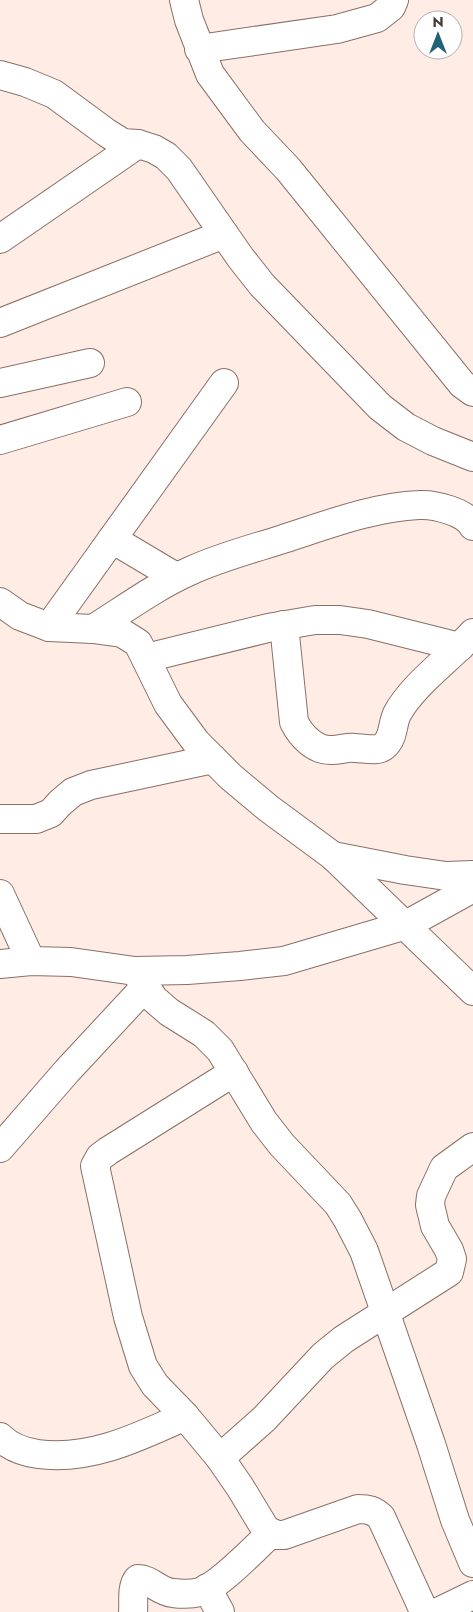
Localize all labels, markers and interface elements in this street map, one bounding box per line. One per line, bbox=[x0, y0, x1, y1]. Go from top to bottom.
north arrow bbox=[413, 10, 463, 60]
text: N bbox=[432, 12, 444, 32]

